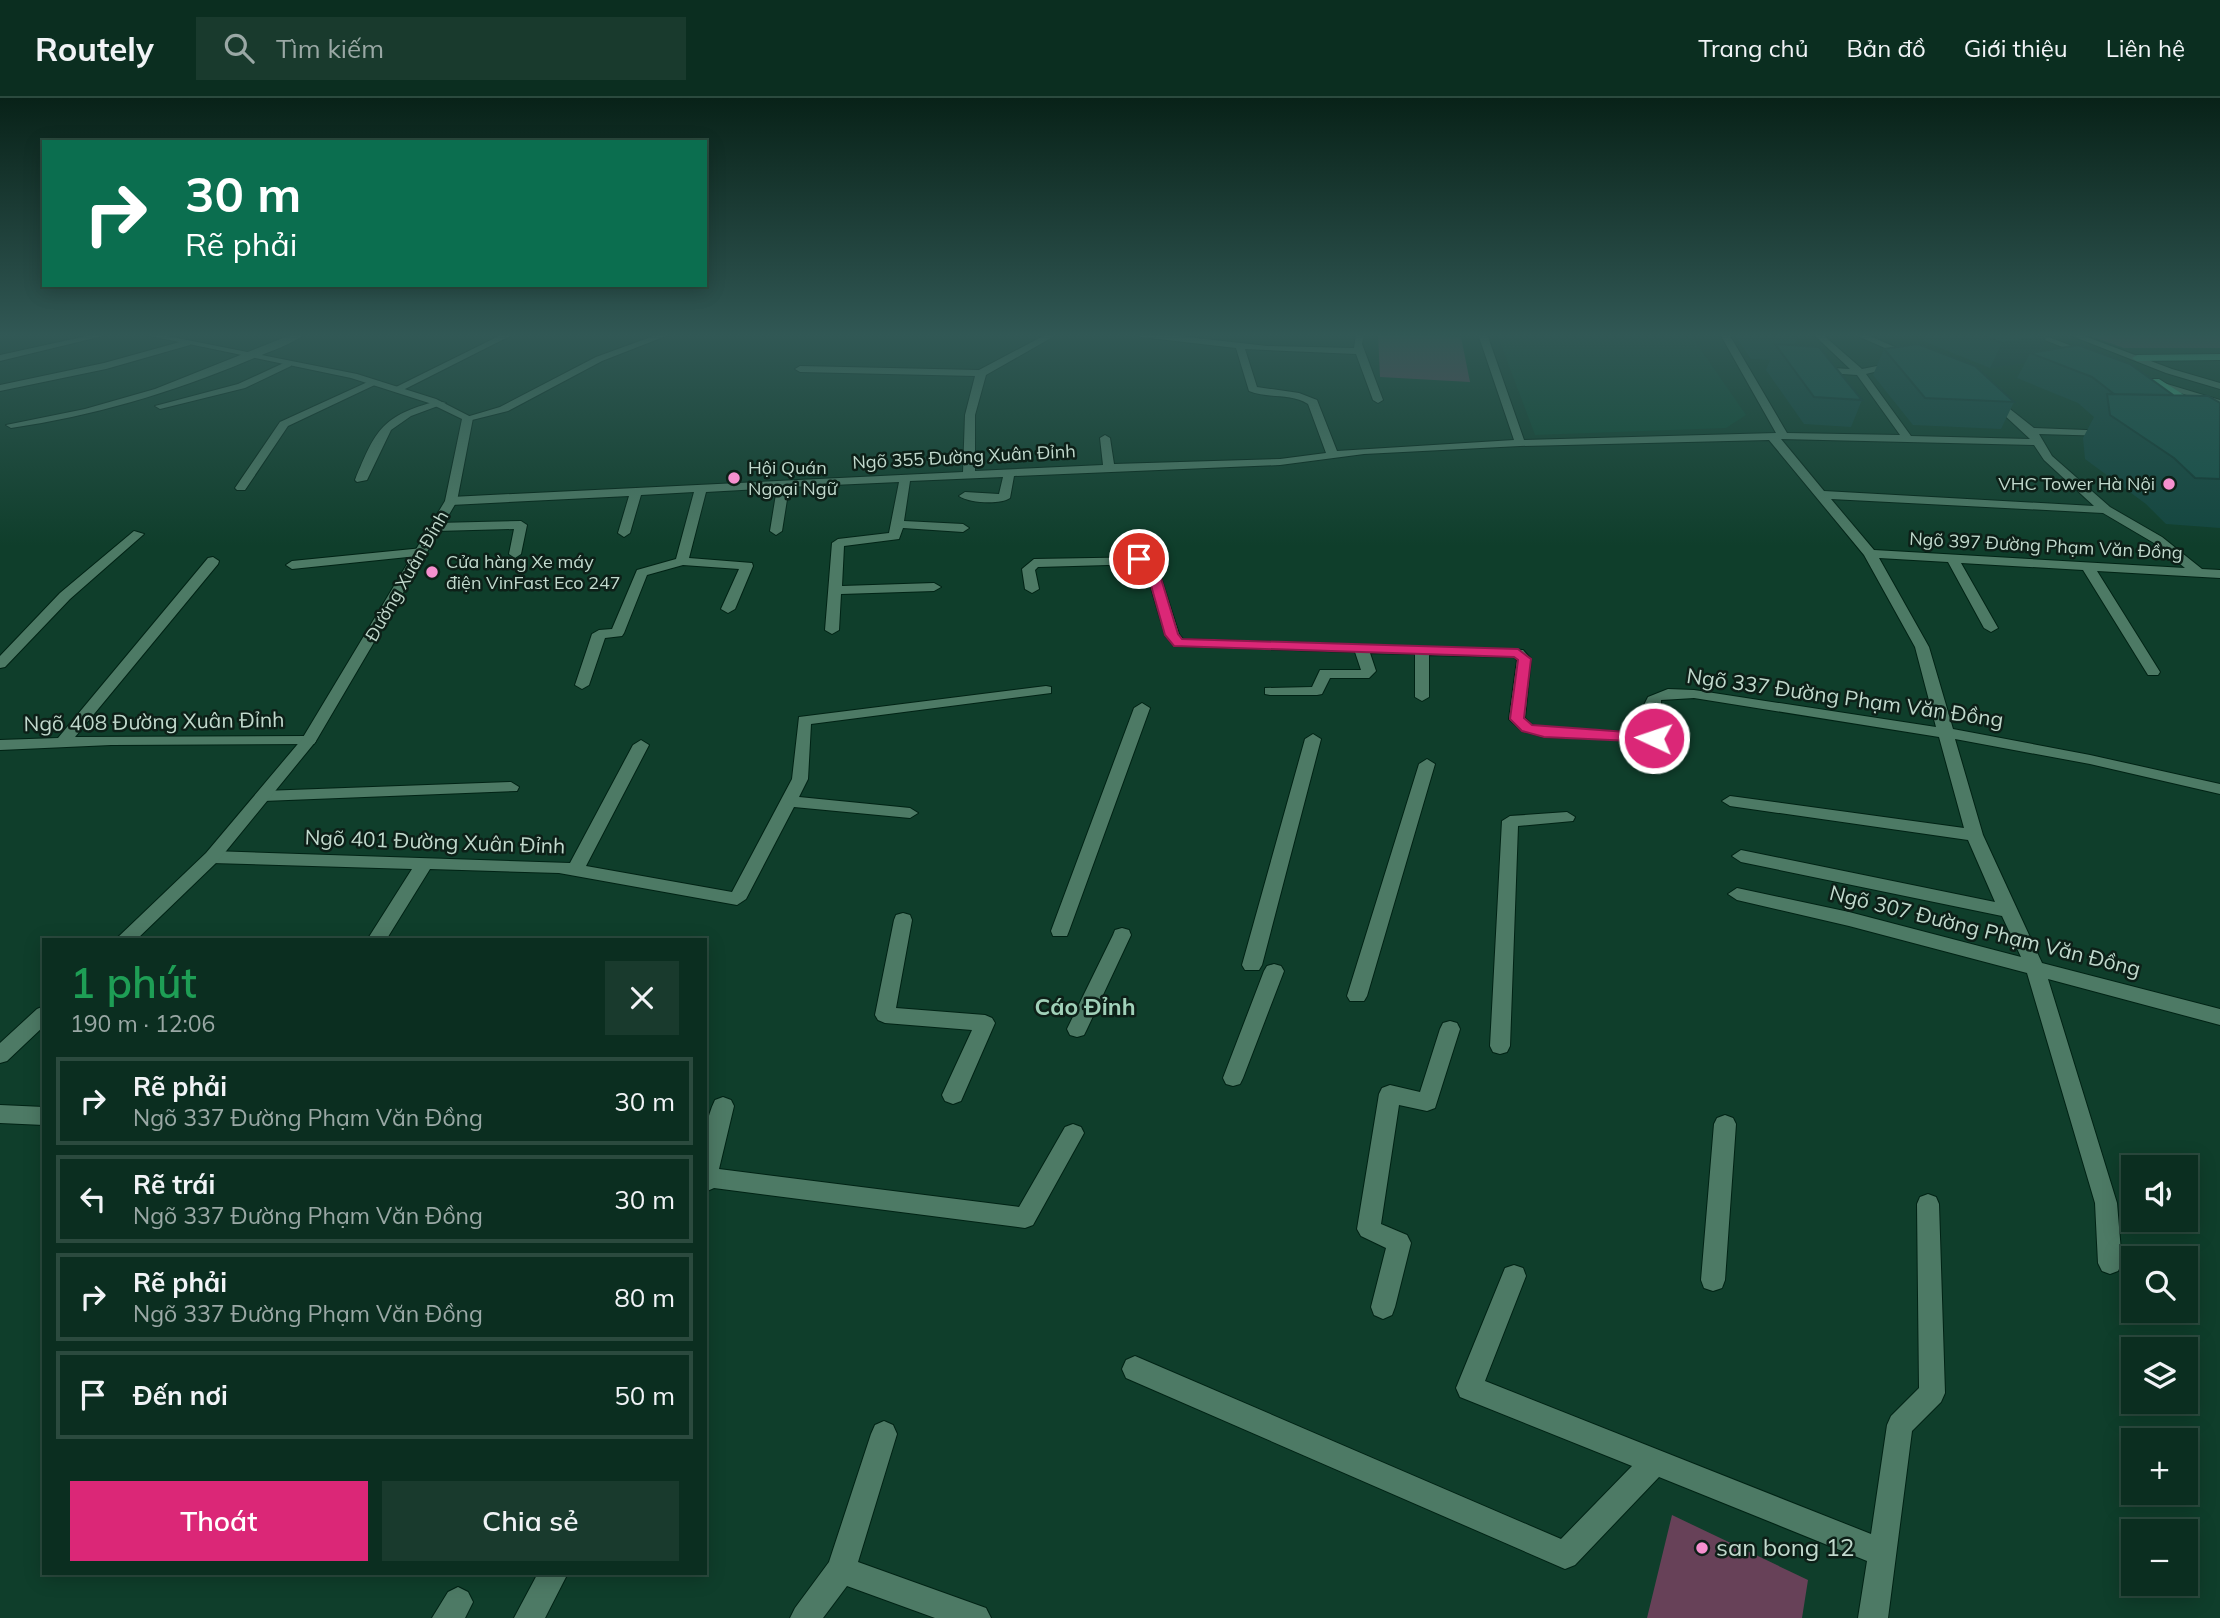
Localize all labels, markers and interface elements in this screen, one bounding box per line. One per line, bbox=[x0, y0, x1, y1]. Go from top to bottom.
search box bbox=[196, 17, 686, 80]
text: Routely bbox=[35, 28, 154, 69]
icon: search bbox=[220, 29, 258, 67]
text: Tìm kiếm bbox=[276, 32, 384, 65]
text: Trang chủ bbox=[1698, 33, 1809, 63]
text: Bản đồ bbox=[1847, 33, 1926, 63]
text: Giới thiệu bbox=[1964, 33, 2068, 63]
text: Liên hệ bbox=[2106, 33, 2185, 63]
text: 30 m bbox=[185, 163, 301, 224]
icon: right bbox=[70, 168, 161, 259]
text: Rẽ phải bbox=[185, 224, 297, 264]
street label: Ngõ 355 Đường Xuân Đỉnh bbox=[852, 439, 1076, 474]
place label: Hội Quán Ngoại Ngữ bbox=[748, 456, 839, 500]
marker: Hội Quán Ngoại Ngữ bbox=[726, 470, 742, 486]
place label: VHC Tower Hà Nội bbox=[1998, 472, 2155, 495]
marker: VHC Tower Hà Nội bbox=[2161, 476, 2177, 492]
street label: Đường Xuân Đỉnh bbox=[360, 506, 453, 645]
street label: Ngõ 397 Đường Phạm Văn Đồng bbox=[1909, 527, 2183, 564]
pin bbox=[1109, 529, 1169, 589]
icon: arrive bbox=[1120, 540, 1158, 578]
place label: Cửa hàng Xe máy điện VinFast Eco 247 bbox=[446, 550, 621, 594]
marker: Cửa hàng Xe máy điện VinFast Eco 247 bbox=[424, 564, 440, 580]
street label: Ngõ 337 Đường Phạm Văn Đồng bbox=[1685, 662, 2005, 732]
position arrow bbox=[1617, 701, 1691, 775]
street label: Ngõ 408 Đường Xuân Đỉnh bbox=[23, 706, 285, 736]
street label: Ngõ 401 Đường Xuân Đỉnh bbox=[304, 823, 566, 859]
street label: Ngõ 307 Đường Phạm Văn Đồng bbox=[1827, 879, 2143, 981]
text: 1 phút bbox=[70, 956, 197, 1009]
button: close bbox=[605, 961, 679, 1035]
district label: Cáo Đỉnh bbox=[1034, 992, 1136, 1021]
text: 190 m · 12:06 bbox=[70, 1009, 215, 1038]
text: Rẽ phải bbox=[133, 1070, 227, 1103]
icon: right bbox=[74, 1082, 112, 1120]
text: 30 m bbox=[614, 1085, 675, 1118]
text: Ngõ 337 Đường Phạm Văn Đồng bbox=[133, 1103, 483, 1132]
map controls bbox=[2121, 1155, 2198, 1596]
button: sound bbox=[2121, 1155, 2198, 1232]
text: Rẽ trái bbox=[133, 1168, 215, 1201]
icon: left bbox=[74, 1180, 112, 1218]
text: 30 m bbox=[614, 1183, 675, 1216]
text: Ngõ 337 Đường Phạm Văn Đồng bbox=[133, 1201, 483, 1230]
button: search bbox=[2121, 1246, 2198, 1323]
text: Rẽ phải bbox=[133, 1266, 227, 1299]
icon: right bbox=[74, 1278, 112, 1316]
text: 80 m bbox=[614, 1281, 675, 1314]
text: Ngõ 337 Đường Phạm Văn Đồng bbox=[133, 1299, 483, 1328]
button: layers bbox=[2121, 1337, 2198, 1414]
icon: arrive bbox=[74, 1376, 112, 1414]
text: Đến nơi bbox=[133, 1379, 228, 1412]
text: 50 m bbox=[614, 1379, 675, 1412]
button: + bbox=[2121, 1428, 2198, 1505]
button: Thoát bbox=[70, 1481, 368, 1561]
button: Chia sẻ bbox=[382, 1481, 679, 1561]
button: − bbox=[2121, 1519, 2198, 1596]
place label: san bong 12 bbox=[1716, 1532, 1854, 1562]
marker: san bong 12 bbox=[1694, 1540, 1710, 1556]

